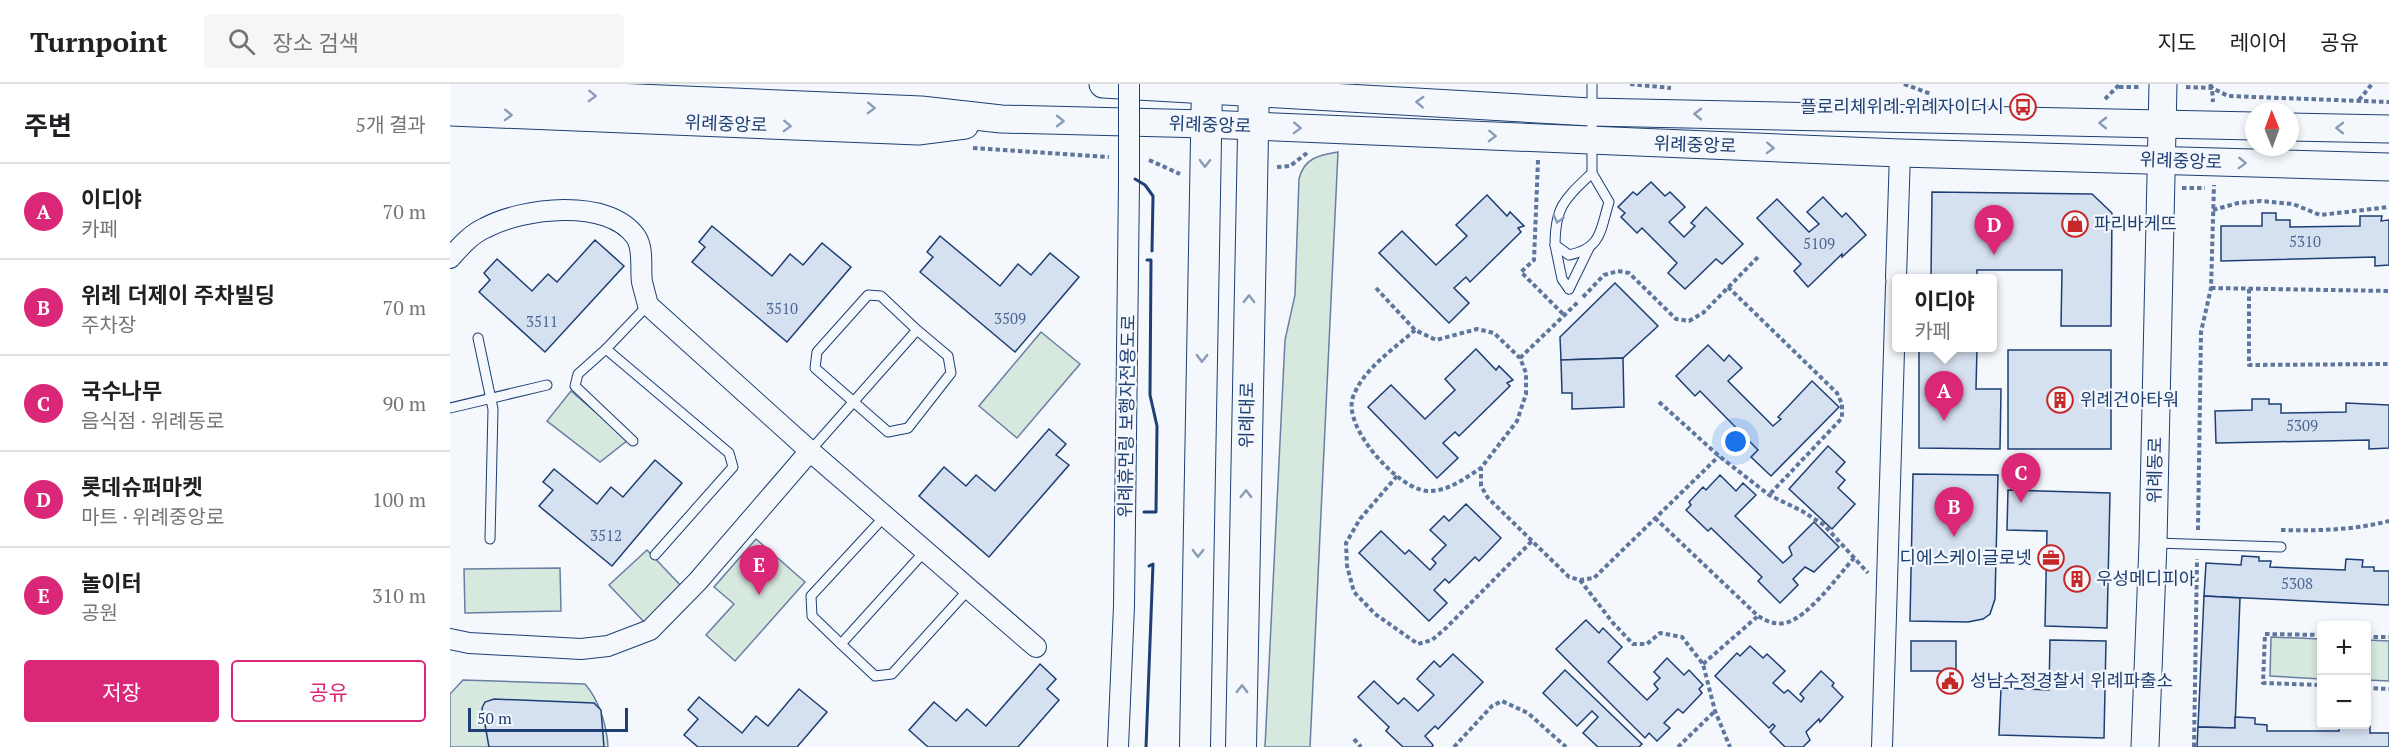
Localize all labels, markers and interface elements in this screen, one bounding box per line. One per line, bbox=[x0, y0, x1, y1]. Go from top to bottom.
search box bbox=[204, 14, 624, 68]
text: Turnpoint bbox=[30, 23, 168, 60]
icon: search bbox=[225, 25, 258, 58]
text: 장소 검색 bbox=[273, 28, 359, 57]
text: 지도 bbox=[2158, 28, 2196, 56]
text: 레이어 bbox=[2229, 28, 2287, 56]
text: 공유 bbox=[2320, 28, 2359, 56]
one-way arrow bbox=[588, 89, 597, 102]
bus stop icon: 플로리체위례.위례자이더시 bbox=[2008, 92, 2038, 122]
place label: 플로리체위례.위례자이더시 bbox=[1800, 94, 2004, 118]
one-way arrow bbox=[1415, 96, 1424, 109]
one-way arrow bbox=[867, 101, 876, 114]
north arrow bbox=[2245, 102, 2299, 156]
text: 주변 bbox=[24, 108, 72, 142]
one-way arrow bbox=[504, 108, 513, 121]
one-way arrow bbox=[1694, 108, 1703, 120]
street label: 위례중앙로 bbox=[684, 110, 768, 136]
text: 5개 결과 bbox=[355, 111, 426, 138]
street label: 위례중앙로 bbox=[1168, 111, 1252, 137]
one-way arrow bbox=[1055, 114, 1064, 127]
one-way arrow bbox=[2099, 117, 2108, 129]
one-way arrow bbox=[783, 120, 792, 132]
one-way arrow bbox=[1292, 122, 1301, 135]
one-way arrow bbox=[2335, 122, 2344, 134]
one-way arrow bbox=[1487, 130, 1496, 143]
street label: 위례중앙로 bbox=[1653, 131, 1737, 157]
one-way arrow bbox=[1766, 142, 1775, 154]
street label: 위례중앙로 bbox=[2139, 147, 2223, 173]
one-way arrow bbox=[2238, 156, 2247, 169]
one-way arrow bbox=[1199, 159, 1211, 168]
text: 이디야 bbox=[81, 184, 142, 213]
text: A bbox=[36, 198, 51, 225]
text: 70 m bbox=[383, 198, 426, 225]
pin: D bbox=[1974, 206, 2014, 255]
shop icon: 파리바게뜨 bbox=[2060, 209, 2090, 239]
place label: 파리바게뜨 bbox=[2094, 211, 2177, 235]
one-way arrow bbox=[1553, 213, 1565, 224]
text: 카페 bbox=[81, 215, 118, 242]
house number: 5310 bbox=[2289, 231, 2321, 251]
house number: 5109 bbox=[1803, 233, 1835, 253]
popup bbox=[1892, 274, 1997, 352]
text: 위례 더제이 주차빌딩 bbox=[81, 280, 275, 309]
text: 이디야 bbox=[1914, 286, 1975, 315]
text: B bbox=[37, 294, 50, 321]
text: 70 m bbox=[383, 294, 426, 321]
one-way arrow bbox=[1243, 294, 1255, 303]
house number: 3510 bbox=[766, 298, 798, 318]
house number: 3509 bbox=[994, 308, 1026, 328]
text: 주차장 bbox=[81, 311, 136, 338]
house number: 3511 bbox=[526, 311, 558, 331]
street label: 위례휴먼링 보행자전용도로 bbox=[1112, 314, 1140, 518]
text: 카페 bbox=[1914, 317, 1951, 344]
one-way arrow bbox=[1196, 354, 1208, 363]
pin: A bbox=[1924, 372, 1964, 421]
text: 국수나무 bbox=[81, 376, 162, 405]
street label: 위례대로 bbox=[1233, 382, 1259, 448]
building icon: 위례건아타워 bbox=[2045, 385, 2075, 415]
place label: 위례건아타워 bbox=[2080, 387, 2179, 411]
text: C bbox=[37, 390, 50, 417]
text: 90 m bbox=[383, 390, 426, 417]
text: 음식점 · 위례동로 bbox=[81, 407, 224, 434]
house number: 5309 bbox=[2286, 415, 2318, 435]
your location bbox=[1721, 427, 1750, 456]
street label: 위례동로 bbox=[2141, 437, 2167, 503]
pin: C bbox=[2002, 454, 2040, 503]
text: 롯데슈퍼마켓 bbox=[81, 472, 202, 501]
text: D bbox=[36, 486, 51, 513]
text: 100 m bbox=[372, 486, 426, 513]
pin: B bbox=[1934, 488, 1974, 537]
one-way arrow bbox=[1240, 489, 1252, 498]
text: 마트 · 위례중앙로 bbox=[81, 503, 224, 530]
house number: 3512 bbox=[590, 525, 622, 545]
office icon: 디에스케이글로넷 bbox=[2036, 543, 2066, 573]
place label: 디에스케이글로넷 bbox=[1900, 545, 2032, 569]
pin: E bbox=[740, 546, 778, 595]
one-way arrow bbox=[1192, 549, 1205, 558]
building icon: 우성메디피아 bbox=[2062, 564, 2092, 594]
place label: 우성메디피아 bbox=[2096, 566, 2196, 590]
text: 놀이터 bbox=[81, 568, 142, 597]
house number: 5308 bbox=[2281, 573, 2313, 593]
text: E bbox=[37, 582, 50, 609]
text: 310 m bbox=[372, 582, 426, 609]
text: 공원 bbox=[81, 599, 118, 626]
map controls bbox=[2317, 621, 2371, 729]
button: + bbox=[2317, 621, 2371, 675]
button: 저장 bbox=[24, 660, 219, 722]
button: 공유 bbox=[231, 660, 426, 722]
public building icon: 성남수정경찰서 위례파출소 bbox=[1935, 666, 1965, 696]
place label: 성남수정경찰서 위례파출소 bbox=[1970, 668, 2173, 692]
button: − bbox=[2317, 675, 2371, 729]
one-way arrow bbox=[1236, 684, 1249, 693]
scale bar bbox=[468, 705, 628, 732]
text: 50 m bbox=[477, 707, 512, 729]

